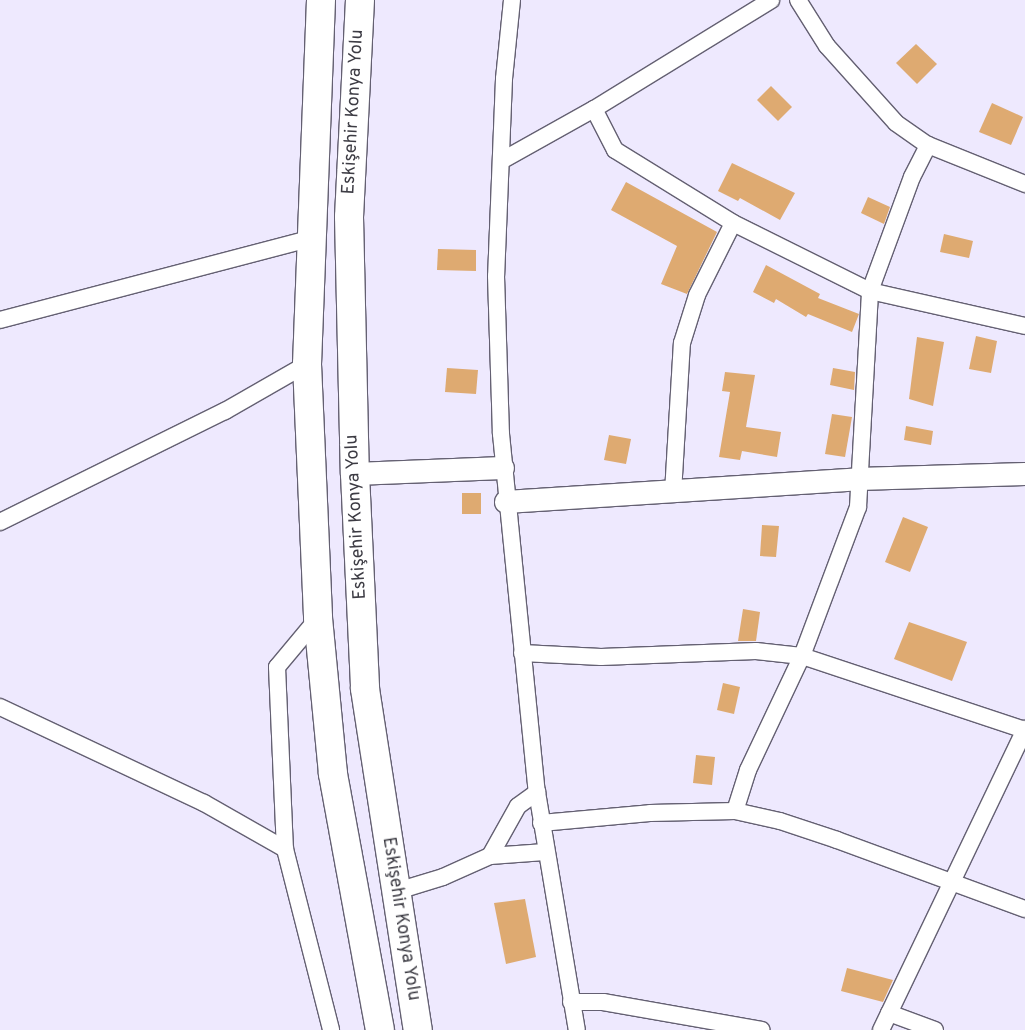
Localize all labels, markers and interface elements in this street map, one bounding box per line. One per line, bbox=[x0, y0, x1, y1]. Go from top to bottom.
street label: Eskişehir Konya Yolu bbox=[339, 29, 369, 195]
street label: Eskişehir Konya Yolu bbox=[342, 434, 372, 600]
street label: Eskişehir Konya Yolu bbox=[376, 835, 424, 1003]

